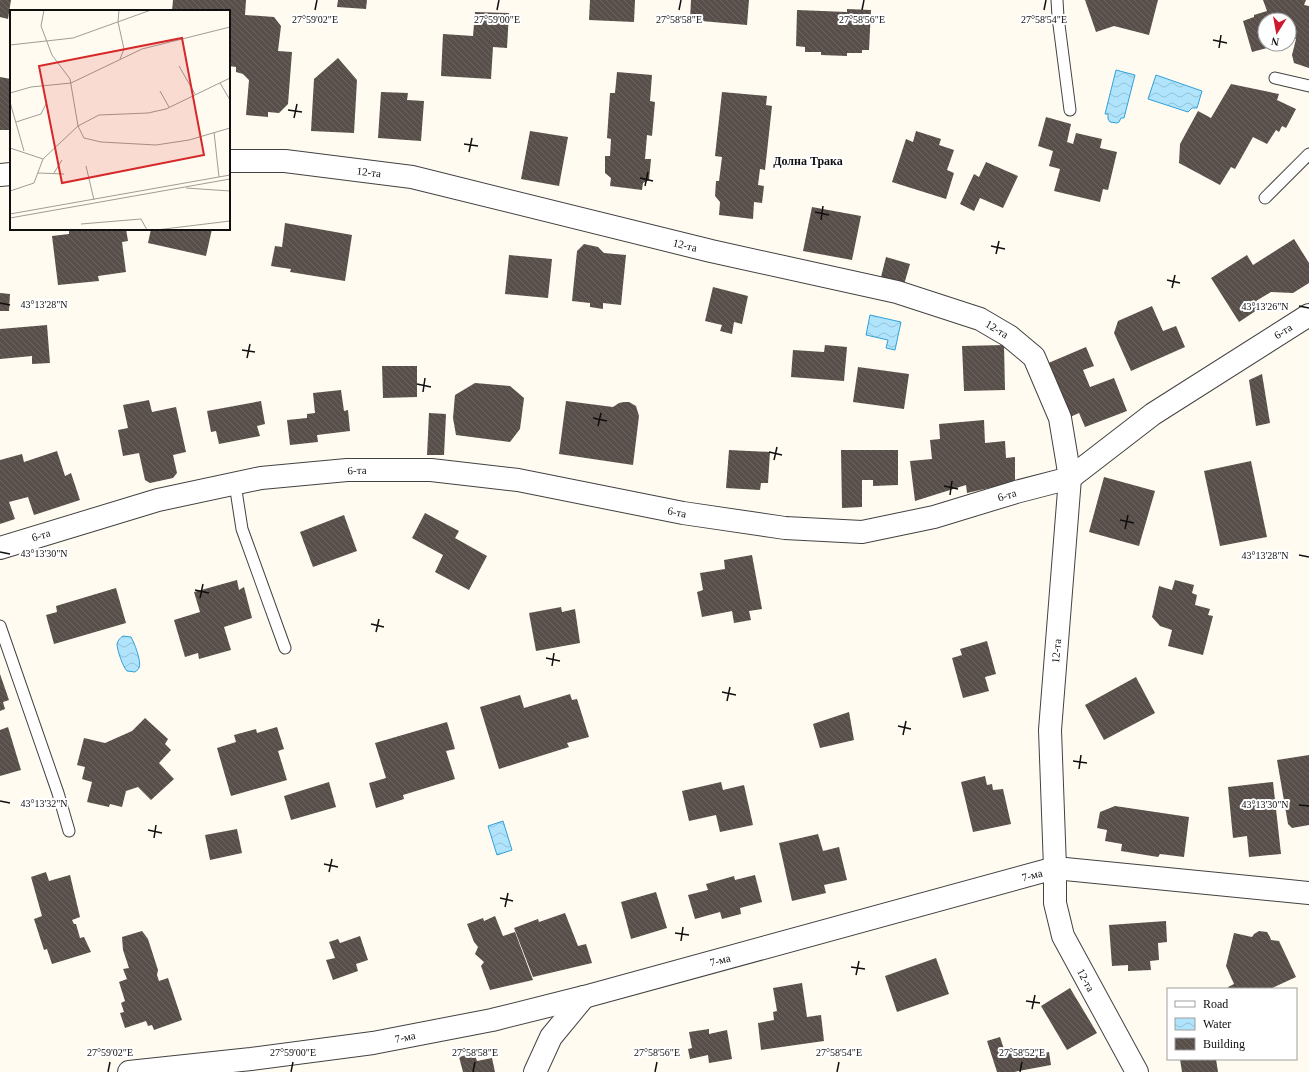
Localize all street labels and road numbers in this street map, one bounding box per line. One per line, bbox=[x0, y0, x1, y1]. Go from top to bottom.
street label: 12-та bbox=[356, 165, 382, 179]
street label: 12-та bbox=[672, 236, 698, 254]
street label: 12-та bbox=[983, 318, 1011, 341]
street label: 6-та bbox=[1272, 321, 1294, 341]
street label: 6-та bbox=[347, 464, 367, 476]
street label: 6-та bbox=[996, 486, 1018, 504]
street label: 6-та bbox=[667, 504, 688, 520]
street label: 6-та bbox=[30, 526, 52, 544]
street label: 12-та bbox=[1049, 638, 1063, 664]
street label: 7-ма bbox=[1020, 866, 1044, 884]
street label: 7-ма bbox=[708, 951, 732, 969]
street label: 12-та bbox=[1075, 966, 1097, 994]
street label: 7-ма bbox=[394, 1029, 417, 1045]

